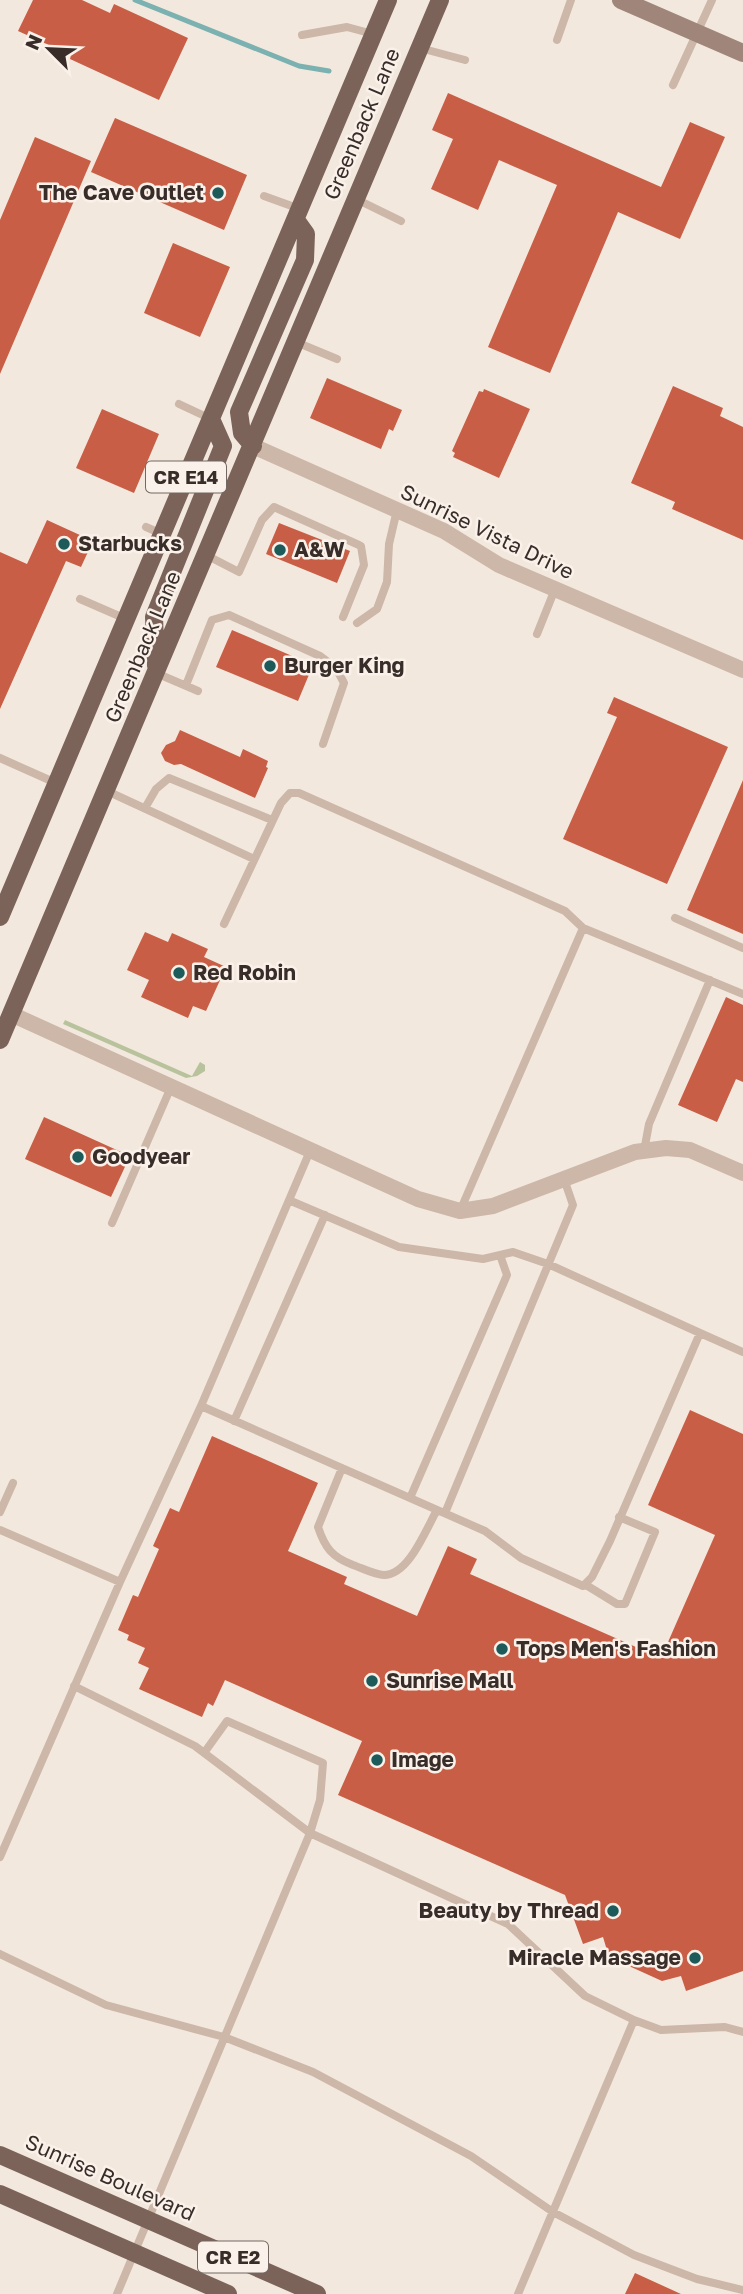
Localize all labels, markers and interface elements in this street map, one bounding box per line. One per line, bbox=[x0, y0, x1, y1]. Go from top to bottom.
north arrow bbox=[14, 14, 84, 84]
text: N bbox=[20, 31, 46, 53]
street label: Greenback Lane bbox=[317, 44, 405, 204]
place label: The Cave Outlet bbox=[39, 179, 204, 205]
marker: The Cave Outlet bbox=[210, 185, 226, 201]
road number: CR E14 bbox=[146, 462, 226, 492]
street label: Sunrise Vista Drive bbox=[396, 478, 578, 584]
place label: Starbucks bbox=[78, 530, 182, 556]
marker: Starbucks bbox=[56, 536, 72, 552]
place label: A&W bbox=[294, 536, 345, 562]
marker: A&W bbox=[272, 542, 288, 558]
street label: Greenback Lane bbox=[98, 567, 186, 727]
place label: Burger King bbox=[284, 652, 405, 678]
marker: Burger King bbox=[262, 658, 278, 674]
place label: Red Robin bbox=[193, 959, 296, 985]
marker: Red Robin bbox=[171, 965, 187, 981]
place label: Goodyear bbox=[92, 1143, 191, 1169]
marker: Goodyear bbox=[70, 1149, 86, 1165]
place label: Tops Men's Fashion bbox=[516, 1635, 716, 1661]
marker: Tops Men's Fashion bbox=[494, 1641, 510, 1657]
place label: Sunrise Mall bbox=[386, 1667, 514, 1693]
marker: Sunrise Mall bbox=[364, 1673, 380, 1689]
place label: Image bbox=[391, 1746, 454, 1772]
marker: Image bbox=[369, 1752, 385, 1768]
place label: Beauty by Thread bbox=[419, 1897, 599, 1923]
marker: Beauty by Thread bbox=[605, 1903, 621, 1919]
place label: Miracle Massage bbox=[508, 1944, 681, 1970]
marker: Miracle Massage bbox=[687, 1950, 703, 1966]
street label: Sunrise Boulevard bbox=[22, 2128, 199, 2226]
road number: CR E2 bbox=[198, 2242, 268, 2272]

